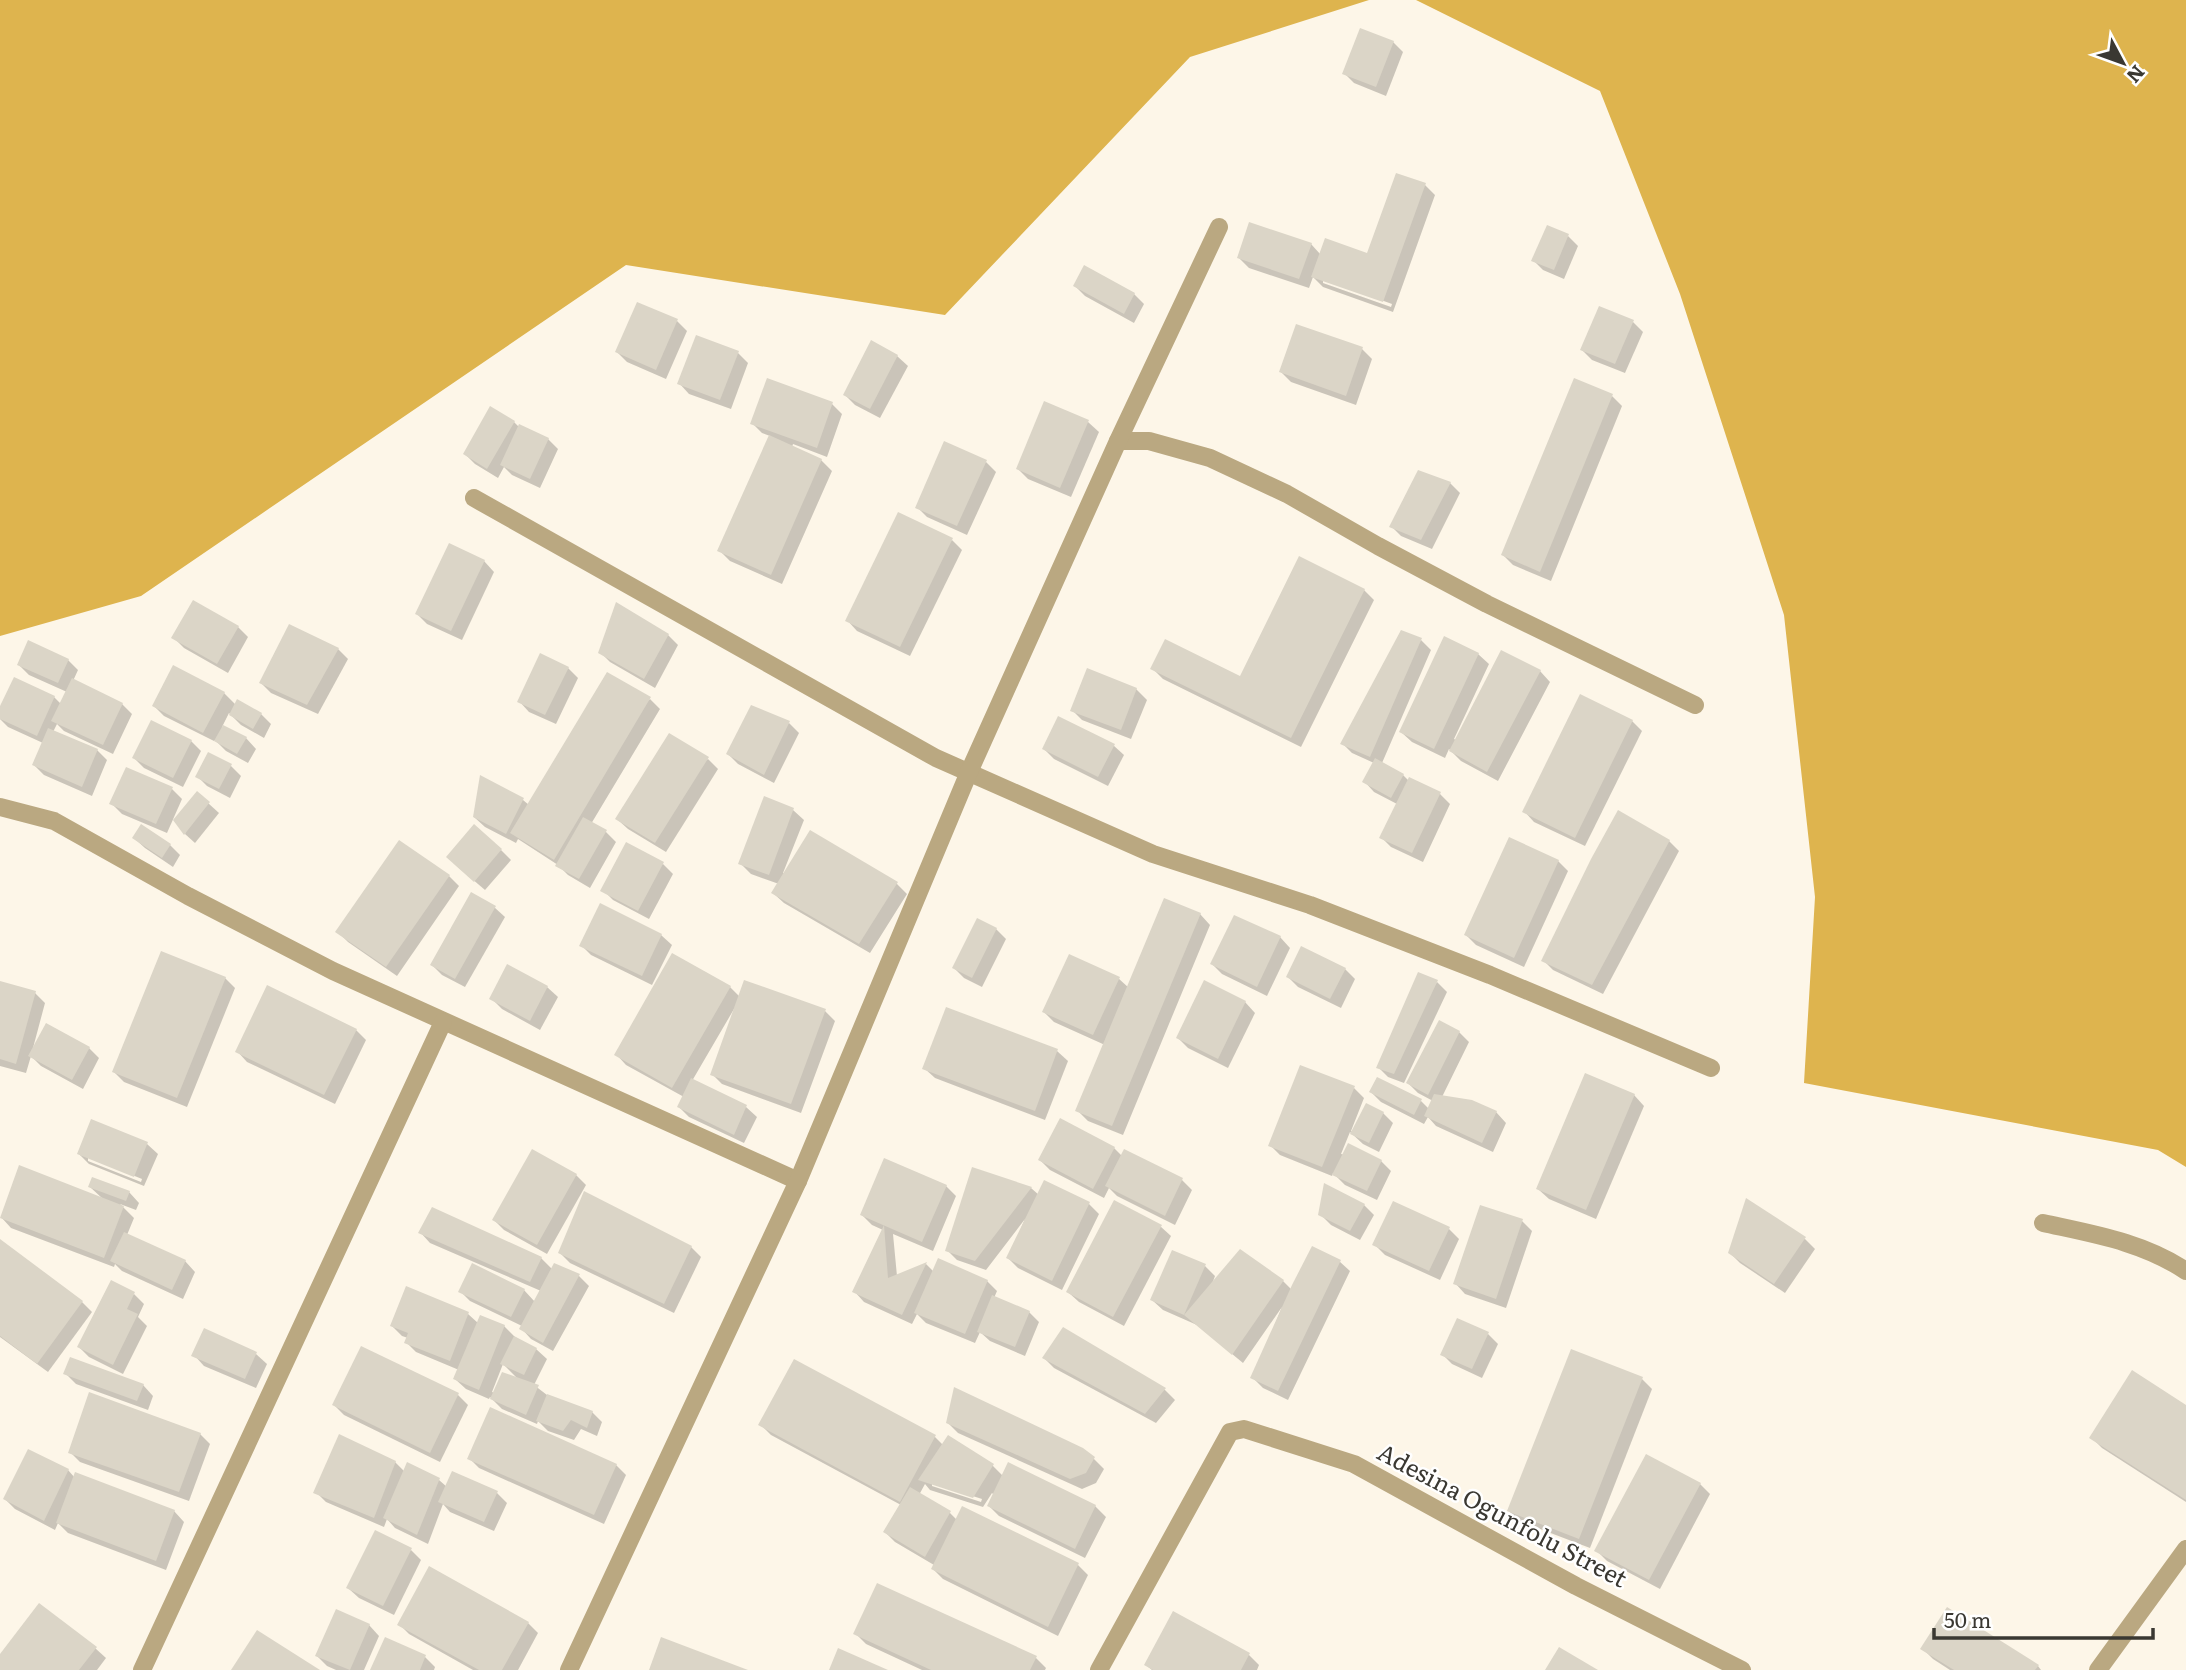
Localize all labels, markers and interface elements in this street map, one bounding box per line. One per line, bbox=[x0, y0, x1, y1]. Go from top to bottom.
north arrow bbox=[2088, 28, 2158, 98]
text: N bbox=[2121, 60, 2152, 90]
street label: Adesina Ogunfolu Street bbox=[1372, 1433, 1635, 1595]
scale bar bbox=[1934, 1596, 2153, 1640]
text: 50 m bbox=[1944, 1603, 1991, 1634]

